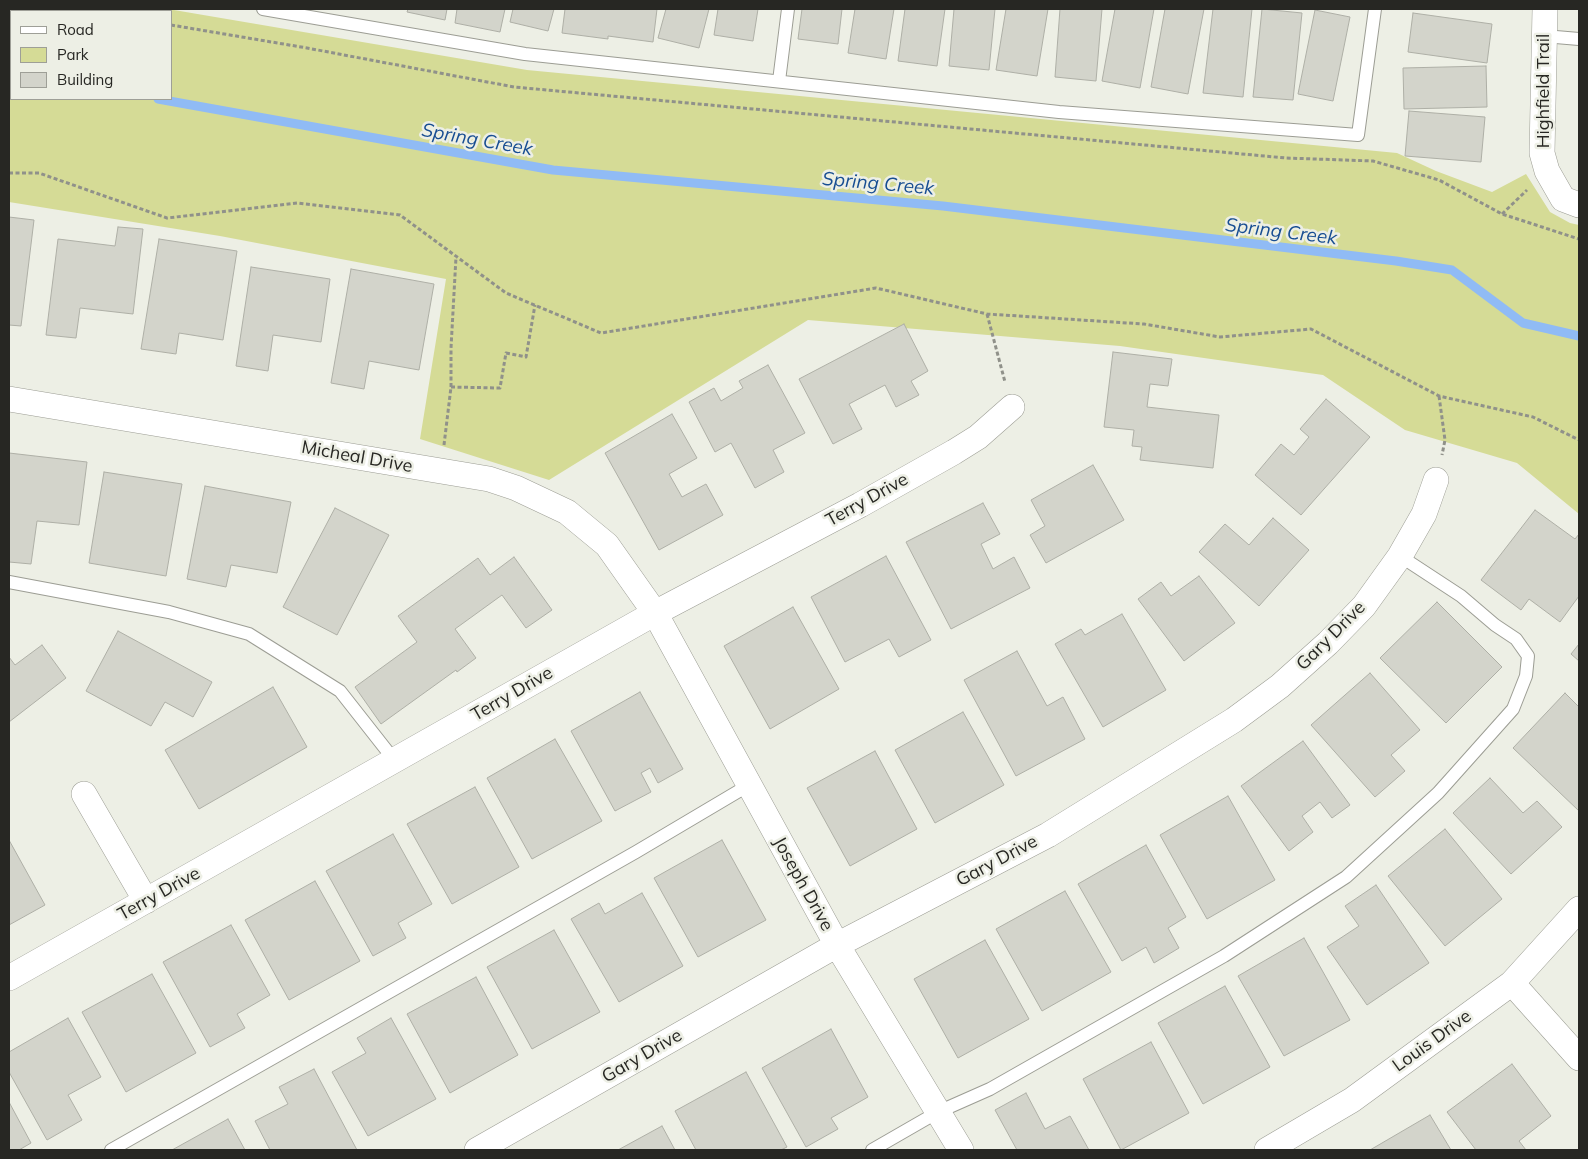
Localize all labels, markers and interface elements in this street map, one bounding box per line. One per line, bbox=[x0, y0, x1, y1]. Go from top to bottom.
legend bbox=[10, 10, 172, 100]
text: Road bbox=[57, 20, 94, 39]
street label: Highfield Trail bbox=[1533, 34, 1555, 148]
text: Park bbox=[57, 45, 89, 64]
text: Building bbox=[57, 70, 113, 89]
water label: Spring Creek bbox=[420, 119, 534, 161]
water label: Spring Creek bbox=[821, 168, 935, 200]
water label: Spring Creek bbox=[1224, 214, 1338, 250]
street label: Micheal Drive bbox=[300, 437, 414, 477]
street label: Terry Drive bbox=[822, 469, 912, 531]
street label: Gary Drive bbox=[1292, 597, 1370, 675]
street label: Terry Drive bbox=[467, 662, 557, 726]
street label: Gary Drive bbox=[953, 831, 1041, 891]
street label: Joseph Drive bbox=[768, 833, 838, 935]
street label: Terry Drive bbox=[114, 863, 204, 925]
street label: Louis Drive bbox=[1389, 1005, 1475, 1077]
street label: Gary Drive bbox=[598, 1024, 686, 1088]

